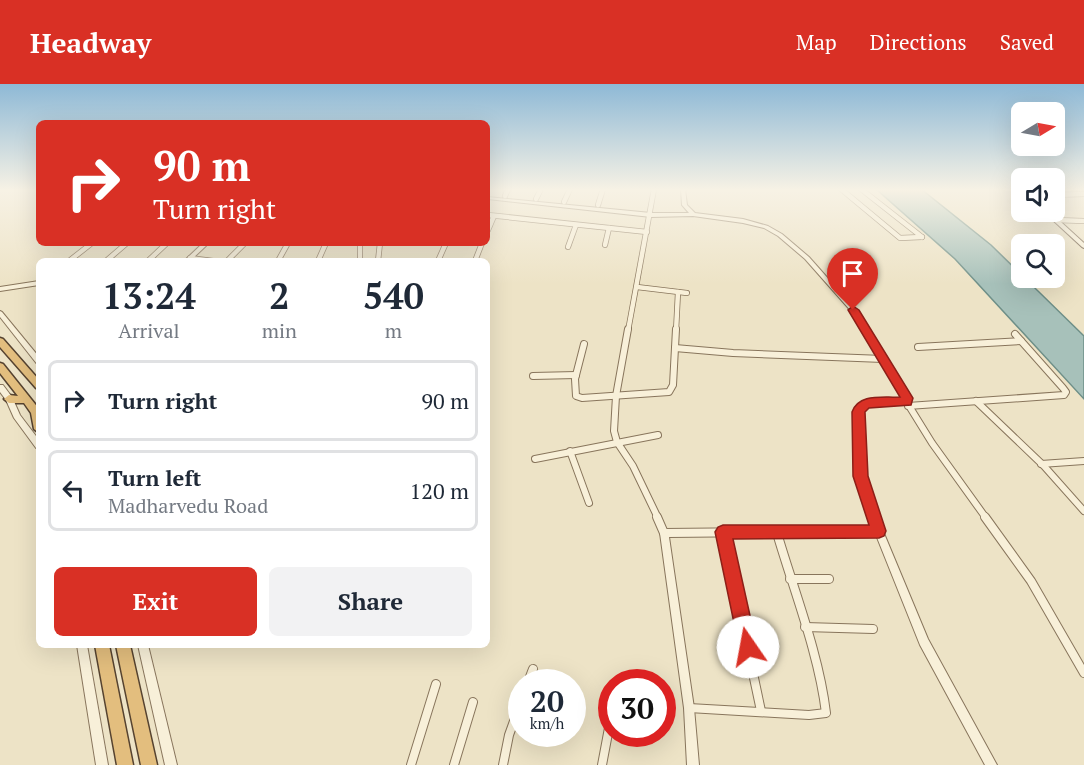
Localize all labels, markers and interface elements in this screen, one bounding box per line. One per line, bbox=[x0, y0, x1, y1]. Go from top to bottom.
text: Headway bbox=[30, 24, 151, 61]
text: Map bbox=[796, 28, 837, 56]
text: Directions bbox=[870, 28, 967, 56]
text: Saved bbox=[1000, 28, 1054, 56]
north arrow bbox=[1011, 102, 1065, 156]
map controls bbox=[1011, 102, 1065, 288]
text: 90 m bbox=[153, 137, 251, 193]
icon: right bbox=[54, 144, 132, 222]
button: sound bbox=[1011, 168, 1065, 222]
text: Turn right bbox=[153, 191, 276, 227]
button: search bbox=[1011, 234, 1065, 288]
pin bbox=[827, 248, 878, 310]
icon: arrive bbox=[836, 257, 869, 290]
text: 13:24 bbox=[102, 272, 196, 319]
text: 2 bbox=[269, 272, 290, 319]
text: 540 bbox=[363, 272, 424, 319]
text: Arrival bbox=[118, 317, 180, 344]
text: min bbox=[262, 317, 297, 344]
text: m bbox=[385, 317, 402, 344]
icon: right bbox=[57, 384, 90, 417]
text: Turn right bbox=[108, 386, 217, 415]
text: 90 m bbox=[421, 386, 469, 415]
text: Turn left bbox=[108, 463, 201, 492]
icon: left bbox=[57, 474, 90, 507]
text: 120 m bbox=[409, 476, 469, 505]
text: Madharvedu Road bbox=[108, 492, 268, 519]
button: Exit bbox=[54, 567, 257, 636]
button: Share bbox=[269, 567, 472, 636]
position arrow bbox=[716, 615, 780, 679]
speed limit sign: 30 bbox=[598, 669, 676, 747]
text: 20 bbox=[530, 681, 564, 721]
text: km/h bbox=[530, 713, 564, 733]

